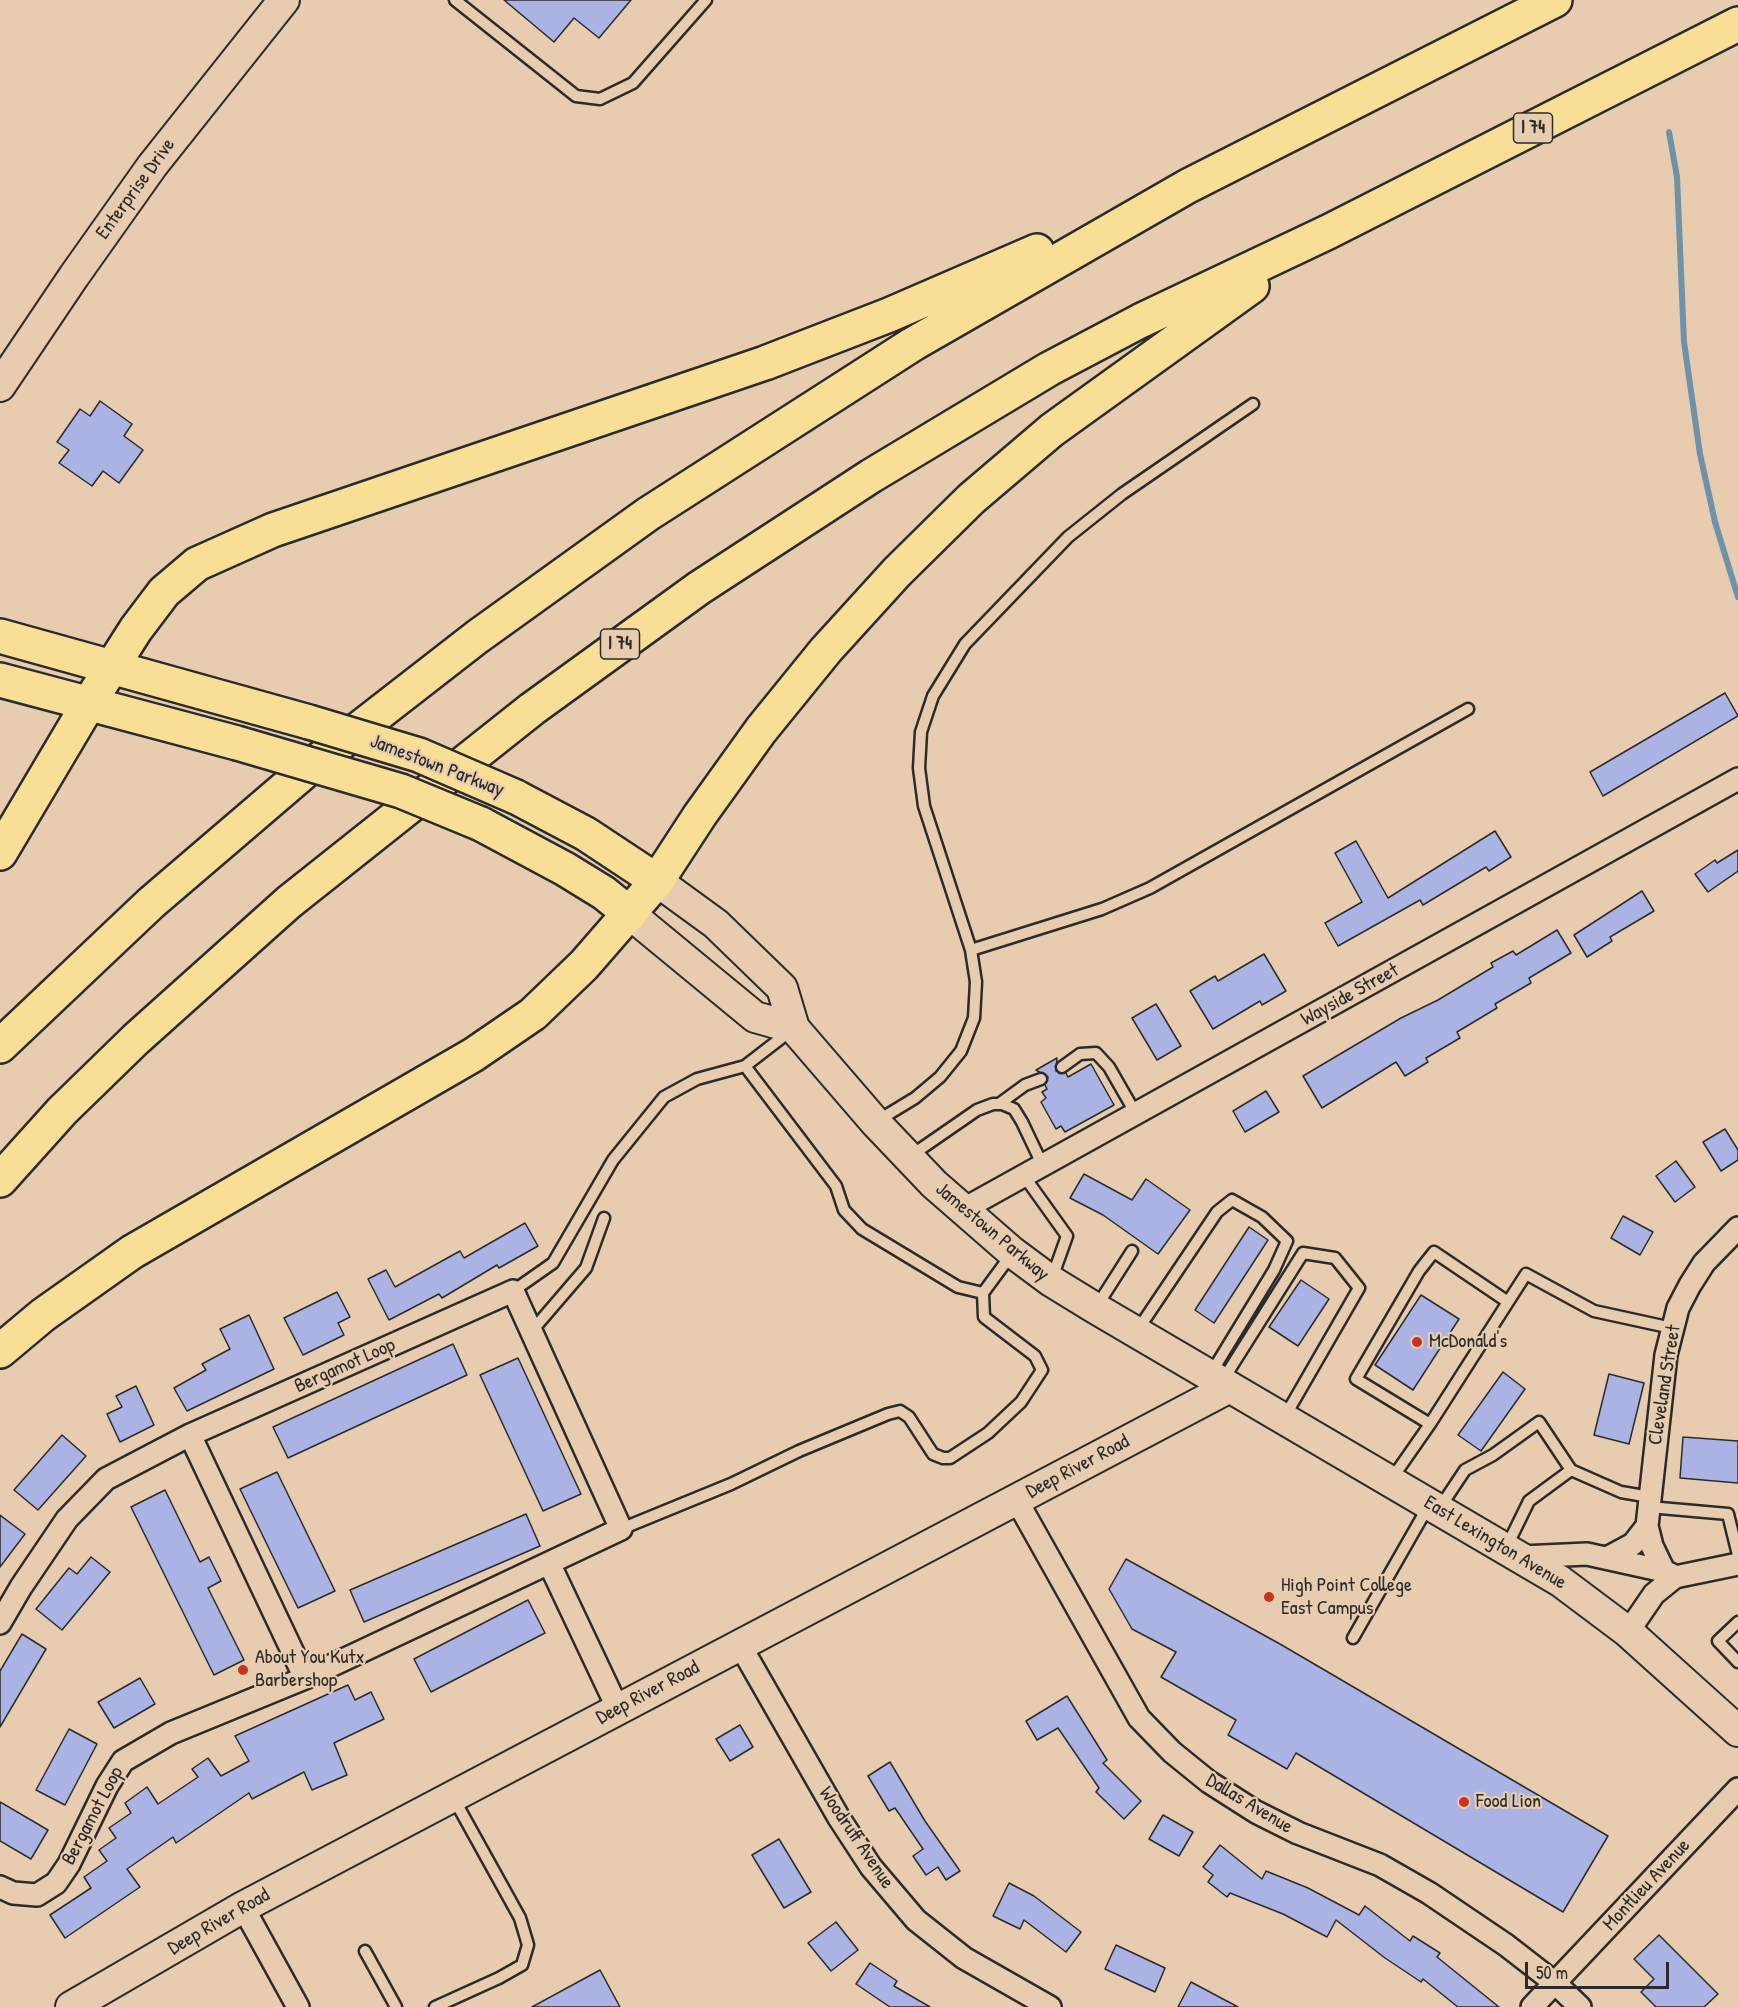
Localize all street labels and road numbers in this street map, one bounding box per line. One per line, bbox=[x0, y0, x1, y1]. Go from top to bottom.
road number: I 74 bbox=[1514, 113, 1552, 143]
street label: Enterprise Drive bbox=[91, 134, 181, 244]
road number: I 74 bbox=[600, 629, 640, 659]
street label: Jamestown Parkway bbox=[367, 729, 507, 803]
street label: Wayside Street bbox=[1297, 958, 1403, 1032]
street label: Jamestown Parkway bbox=[930, 1177, 1054, 1287]
street label: Cleveland Street bbox=[1644, 1323, 1686, 1447]
street label: Bergamot Loop bbox=[291, 1333, 399, 1399]
street label: Deep River Road bbox=[1022, 1430, 1134, 1504]
street label: East Lexington Avenue bbox=[1419, 1491, 1571, 1595]
street label: Deep River Road bbox=[592, 1656, 704, 1730]
street label: Bergamot Loop bbox=[57, 1763, 129, 1869]
street label: Dallas Avenue bbox=[1201, 1769, 1297, 1839]
street label: Woodruff Avenue bbox=[813, 1782, 899, 1894]
street label: Montlieu Avenue bbox=[1598, 1834, 1696, 1936]
street label: Deep River Road bbox=[164, 1883, 274, 1961]

